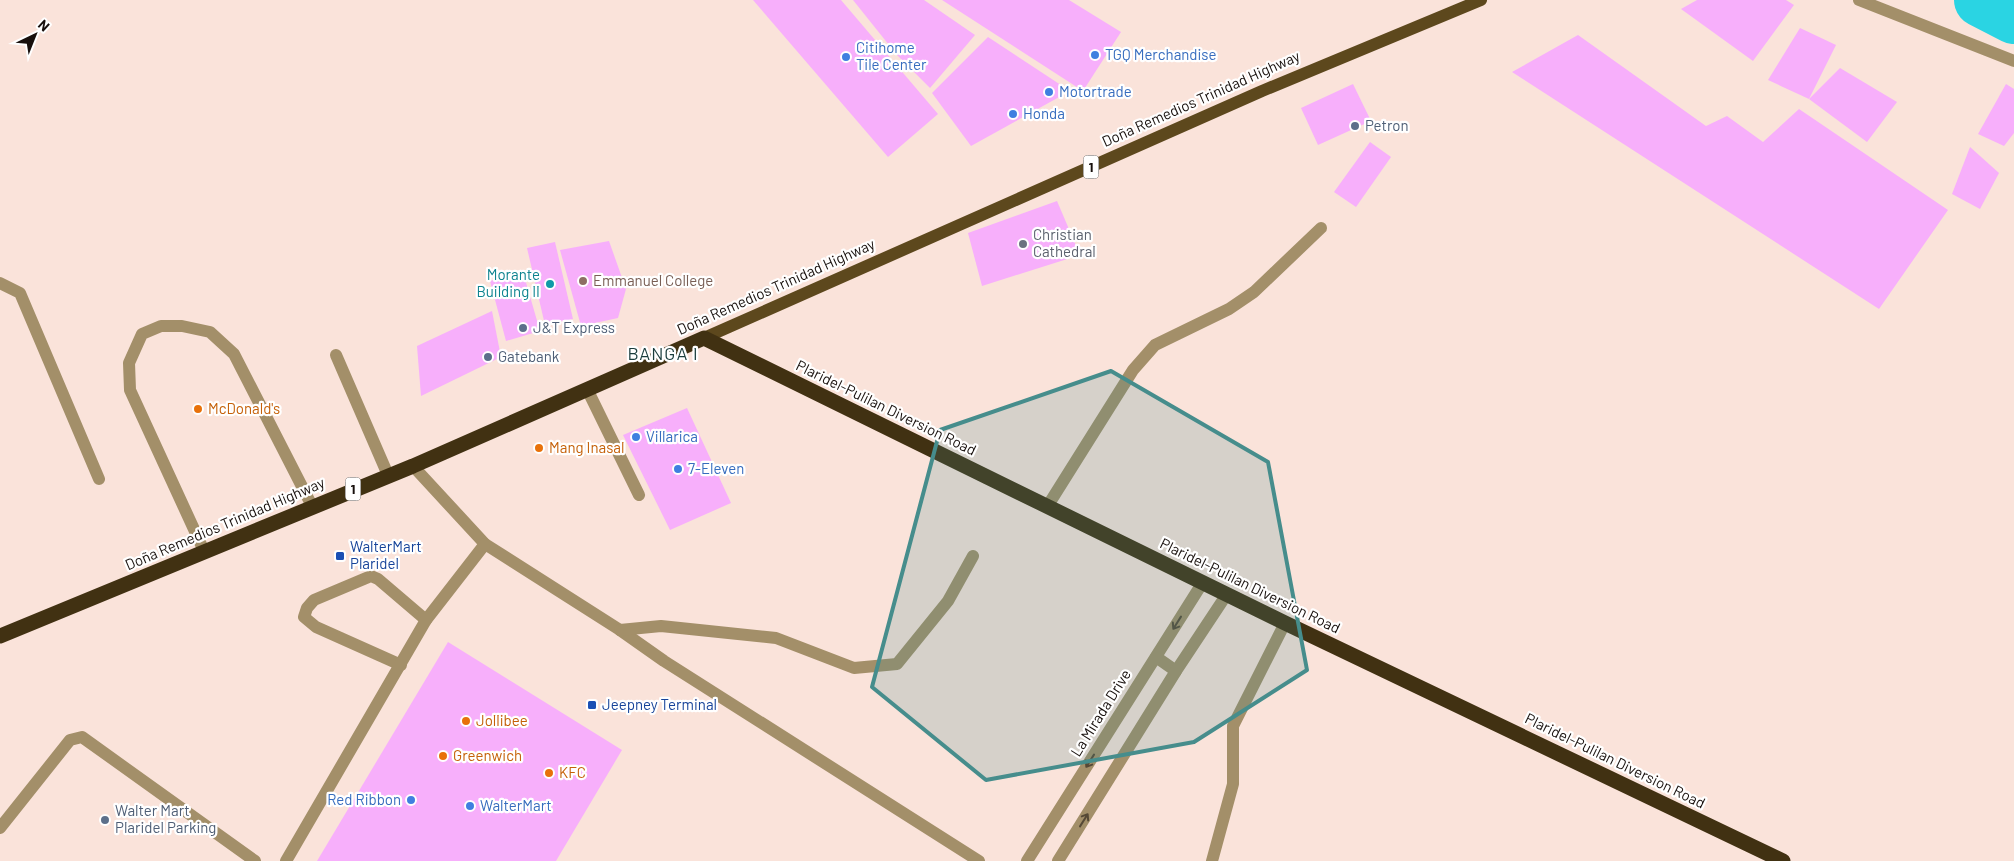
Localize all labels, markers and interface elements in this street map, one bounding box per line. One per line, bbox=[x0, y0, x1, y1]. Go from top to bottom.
north arrow bbox=[10, 10, 60, 60]
text: N bbox=[35, 16, 53, 35]
place label: Citihome Tile Center bbox=[856, 38, 927, 73]
place label: TGQ Merchandise bbox=[1105, 45, 1217, 63]
street label: Doña Remedios Trinidad Highway bbox=[1099, 46, 1302, 150]
marker: TGQ Merchandise bbox=[1089, 49, 1101, 61]
marker: Citihome Tile Center bbox=[840, 51, 852, 63]
place label: Motortrade bbox=[1059, 82, 1132, 100]
marker: Motortrade bbox=[1043, 86, 1055, 98]
place label: Honda bbox=[1023, 104, 1065, 122]
marker: Honda bbox=[1007, 108, 1019, 120]
place label: Petron bbox=[1365, 116, 1409, 134]
marker: Petron bbox=[1349, 120, 1361, 132]
road number: 1 bbox=[1084, 156, 1098, 178]
place label: Christian Cathedral bbox=[1033, 225, 1096, 260]
street label: Doña Remedios Trinidad Highway bbox=[674, 234, 877, 338]
marker: Christian Cathedral bbox=[1017, 238, 1029, 250]
place label: Morante Building II bbox=[477, 265, 540, 300]
place label: Emmanuel College bbox=[593, 271, 713, 289]
marker: Emmanuel College bbox=[577, 275, 589, 287]
marker: Morante Building II bbox=[544, 278, 556, 290]
place label: J&T Express bbox=[533, 318, 615, 336]
marker: J&T Express bbox=[517, 322, 529, 334]
district label: BANGA I bbox=[627, 342, 699, 364]
place label: Gatebank bbox=[498, 347, 560, 365]
marker: Gatebank bbox=[482, 351, 494, 363]
street label: Plaridel-Pulilan Diversion Road bbox=[793, 356, 979, 459]
place label: McDonald's bbox=[208, 399, 280, 417]
marker: McDonald's bbox=[192, 403, 204, 415]
place label: Villarica bbox=[646, 427, 698, 445]
marker: Villarica bbox=[630, 431, 642, 443]
place label: Mang Inasal bbox=[549, 438, 624, 456]
marker: Mang Inasal bbox=[533, 442, 545, 454]
place label: 7-Eleven bbox=[688, 459, 744, 477]
marker: 7-Eleven bbox=[672, 463, 684, 475]
street label: Doña Remedios Trinidad Highway bbox=[122, 473, 327, 573]
road number: 1 bbox=[346, 478, 360, 500]
street label: Plaridel-Pulilan Diversion Road bbox=[1157, 534, 1343, 637]
place label: WalterMart Plaridel bbox=[350, 537, 422, 572]
marker: WalterMart Plaridel bbox=[334, 550, 346, 562]
one-way arrow bbox=[1171, 616, 1181, 630]
street label: La Mirada Drive bbox=[1066, 666, 1134, 759]
place label: Jeepney Terminal bbox=[602, 695, 717, 713]
marker: Jeepney Terminal bbox=[586, 699, 598, 711]
street label: Plaridel-Pulilan Diversion Road bbox=[1522, 709, 1708, 812]
place label: Jollibee bbox=[476, 711, 528, 729]
marker: Jollibee bbox=[460, 715, 472, 727]
place label: Greenwich bbox=[453, 746, 522, 764]
marker: Greenwich bbox=[437, 750, 449, 762]
one-way arrow bbox=[1085, 754, 1096, 768]
place label: KFC bbox=[559, 763, 586, 781]
marker: KFC bbox=[543, 767, 555, 779]
place label: Red Ribbon bbox=[327, 790, 401, 808]
marker: Red Ribbon bbox=[405, 794, 417, 806]
place label: WalterMart bbox=[480, 796, 552, 814]
marker: WalterMart bbox=[464, 800, 476, 812]
place label: Walter Mart Plaridel Parking bbox=[115, 801, 216, 836]
one-way arrow bbox=[1079, 813, 1089, 827]
marker: Walter Mart Plaridel Parking bbox=[99, 814, 111, 826]

